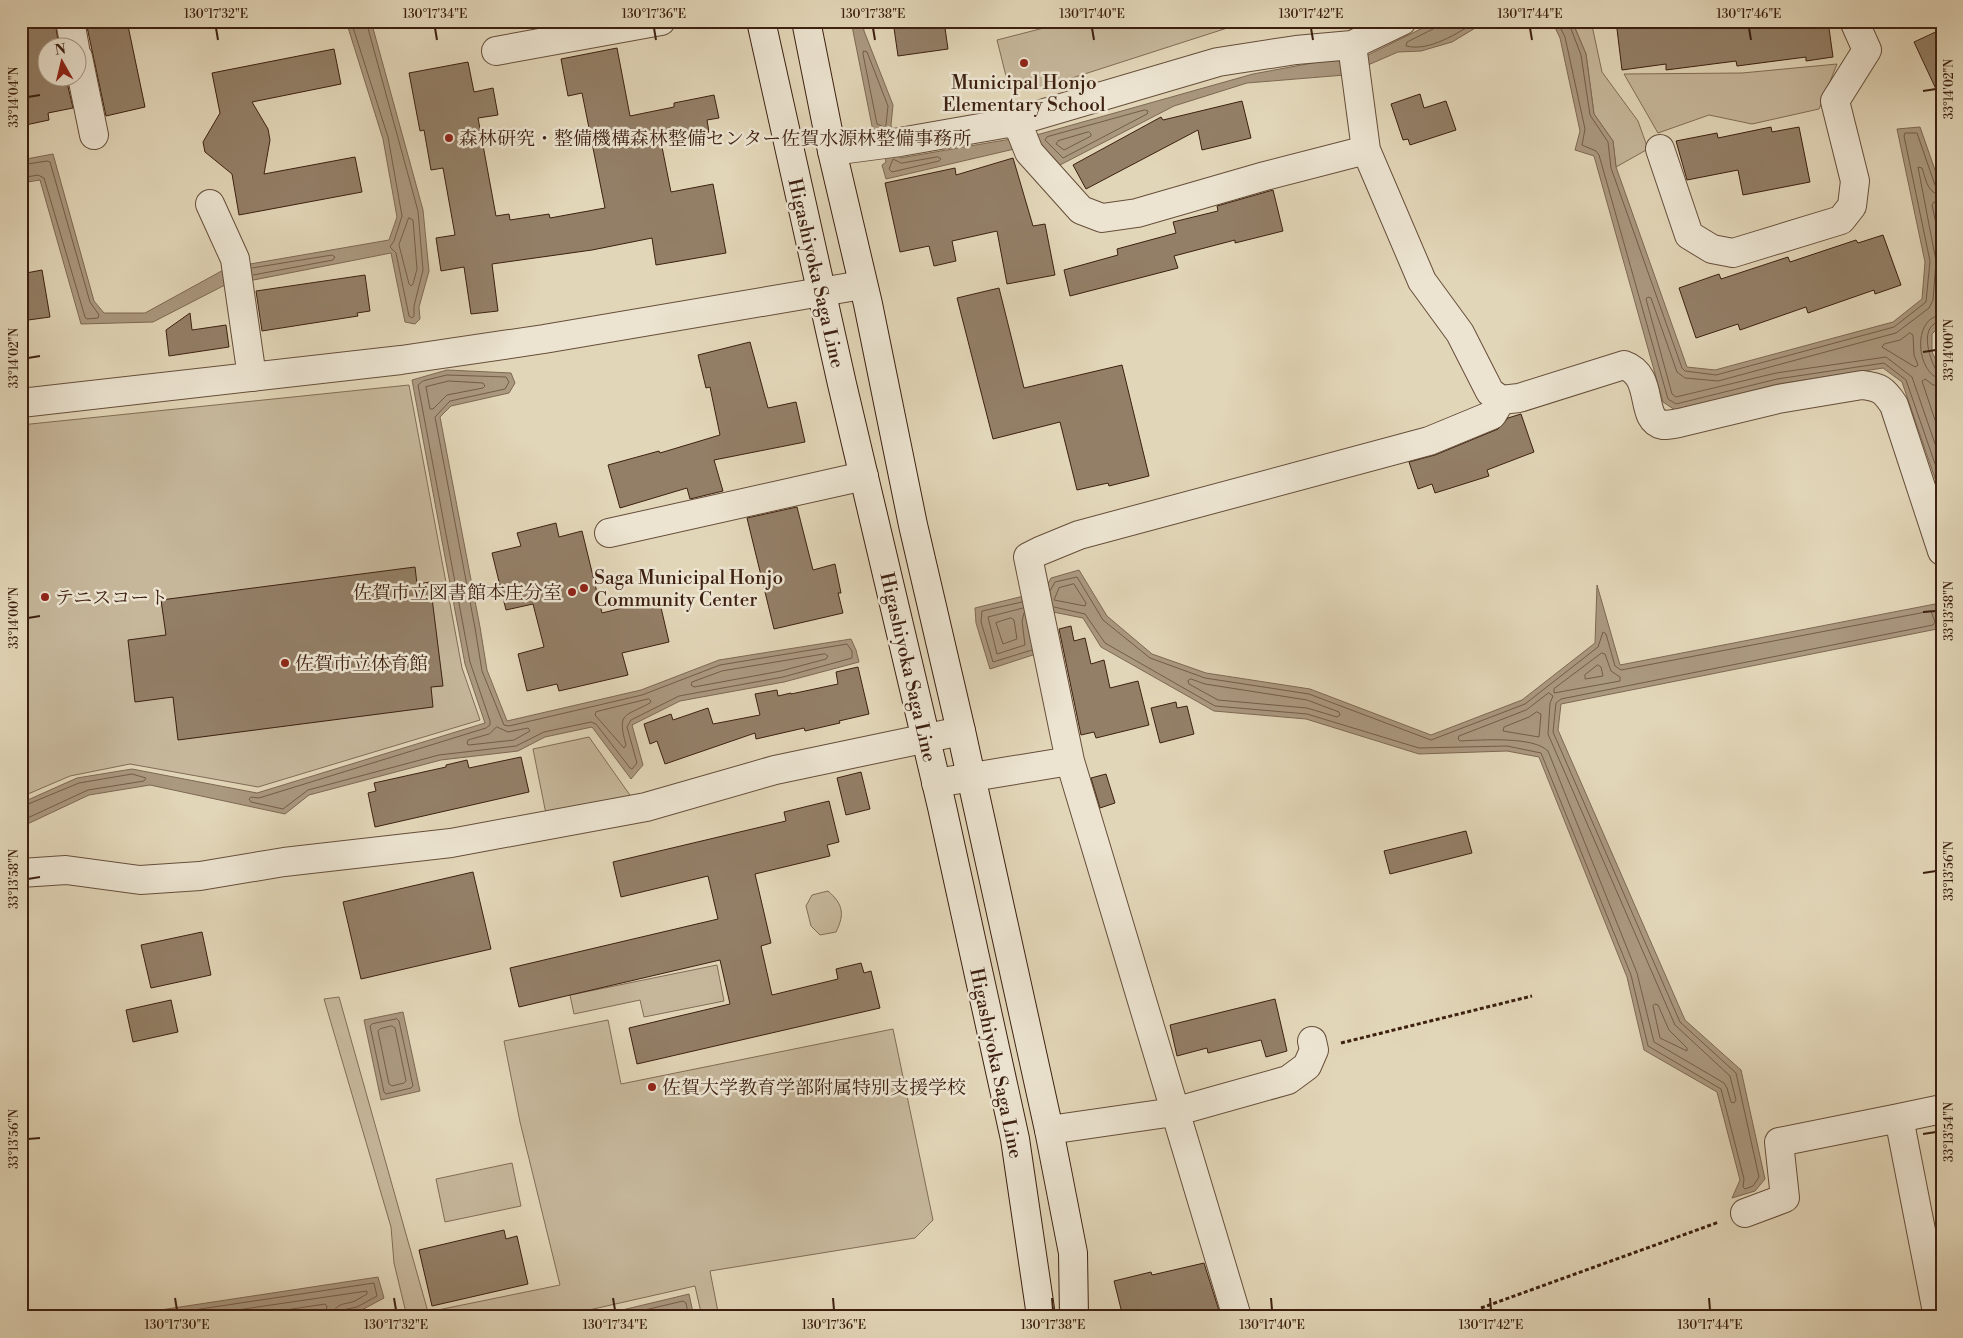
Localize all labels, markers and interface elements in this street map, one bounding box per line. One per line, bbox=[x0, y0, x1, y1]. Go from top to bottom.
text: 130°17'32"E bbox=[184, 7, 248, 22]
text: 130°17'34"E bbox=[403, 7, 467, 22]
text: 130°17'36"E bbox=[622, 7, 686, 22]
text: 130°17'38"E bbox=[841, 7, 905, 22]
text: 130°17'40"E bbox=[1059, 7, 1125, 22]
text: 130°17'42"E bbox=[1279, 7, 1343, 22]
text: 130°17'44"E bbox=[1498, 7, 1562, 22]
text: 130°17'46"E bbox=[1717, 7, 1781, 22]
north arrow bbox=[38, 38, 88, 88]
text: N bbox=[54, 40, 67, 60]
marker: Municipal Honjo Elementary School bbox=[1018, 57, 1030, 69]
text: 33°14'02"N bbox=[1942, 59, 1957, 119]
text: 33°14'04"N bbox=[7, 66, 22, 127]
place label: Municipal Honjo Elementary School bbox=[942, 71, 1106, 117]
place label: 森林研究・整備機構森林整備センター佐賀水源林整備事務所 bbox=[459, 127, 971, 151]
marker: 森林研究・整備機構森林整備センター佐賀水源林整備事務所 bbox=[443, 132, 455, 144]
street label: Higashiyoka Saga Line bbox=[783, 176, 850, 370]
text: 33°14'00"N bbox=[1942, 319, 1957, 381]
text: 33°14'02"N bbox=[7, 328, 22, 388]
place label: Saga Municipal Honjo Community Center bbox=[594, 566, 783, 612]
street label: Higashiyoka Saga Line bbox=[875, 570, 942, 764]
place label: 佐賀市立図書館本庄分室 bbox=[353, 581, 562, 605]
text: 33°13'58"N bbox=[1942, 581, 1957, 641]
marker: Saga Municipal Honjo Community Center bbox=[578, 582, 590, 594]
place label: テニスコート bbox=[55, 586, 168, 610]
marker: 佐賀市立図書館本庄分室 bbox=[566, 586, 578, 598]
text: 33°14'00"N bbox=[7, 587, 22, 649]
marker: テニスコート bbox=[39, 591, 51, 603]
place label: 佐賀市立体育館 bbox=[295, 652, 428, 676]
marker: 佐賀市立体育館 bbox=[279, 657, 291, 669]
text: 33°13'56"N bbox=[1942, 841, 1957, 901]
text: 33°13'58"N bbox=[7, 849, 22, 909]
street label: Higashiyoka Saga Line bbox=[964, 966, 1028, 1161]
place label: 佐賀大学教育学部附属特別支援学校 bbox=[662, 1076, 966, 1100]
marker: 佐賀大学教育学部附属特別支援学校 bbox=[646, 1081, 658, 1093]
text: 33°13'54"N bbox=[1942, 1102, 1957, 1162]
text: 33°13'56"N bbox=[7, 1109, 22, 1169]
text: 130°17'30"E bbox=[144, 1318, 210, 1333]
text: 130°17'32"E bbox=[364, 1318, 428, 1333]
text: 130°17'34"E bbox=[583, 1318, 647, 1333]
text: 130°17'36"E bbox=[802, 1318, 866, 1333]
text: 130°17'38"E bbox=[1021, 1318, 1085, 1333]
text: 130°17'40"E bbox=[1239, 1318, 1305, 1333]
text: 130°17'42"E bbox=[1459, 1318, 1523, 1333]
text: 130°17'44"E bbox=[1678, 1318, 1742, 1333]

